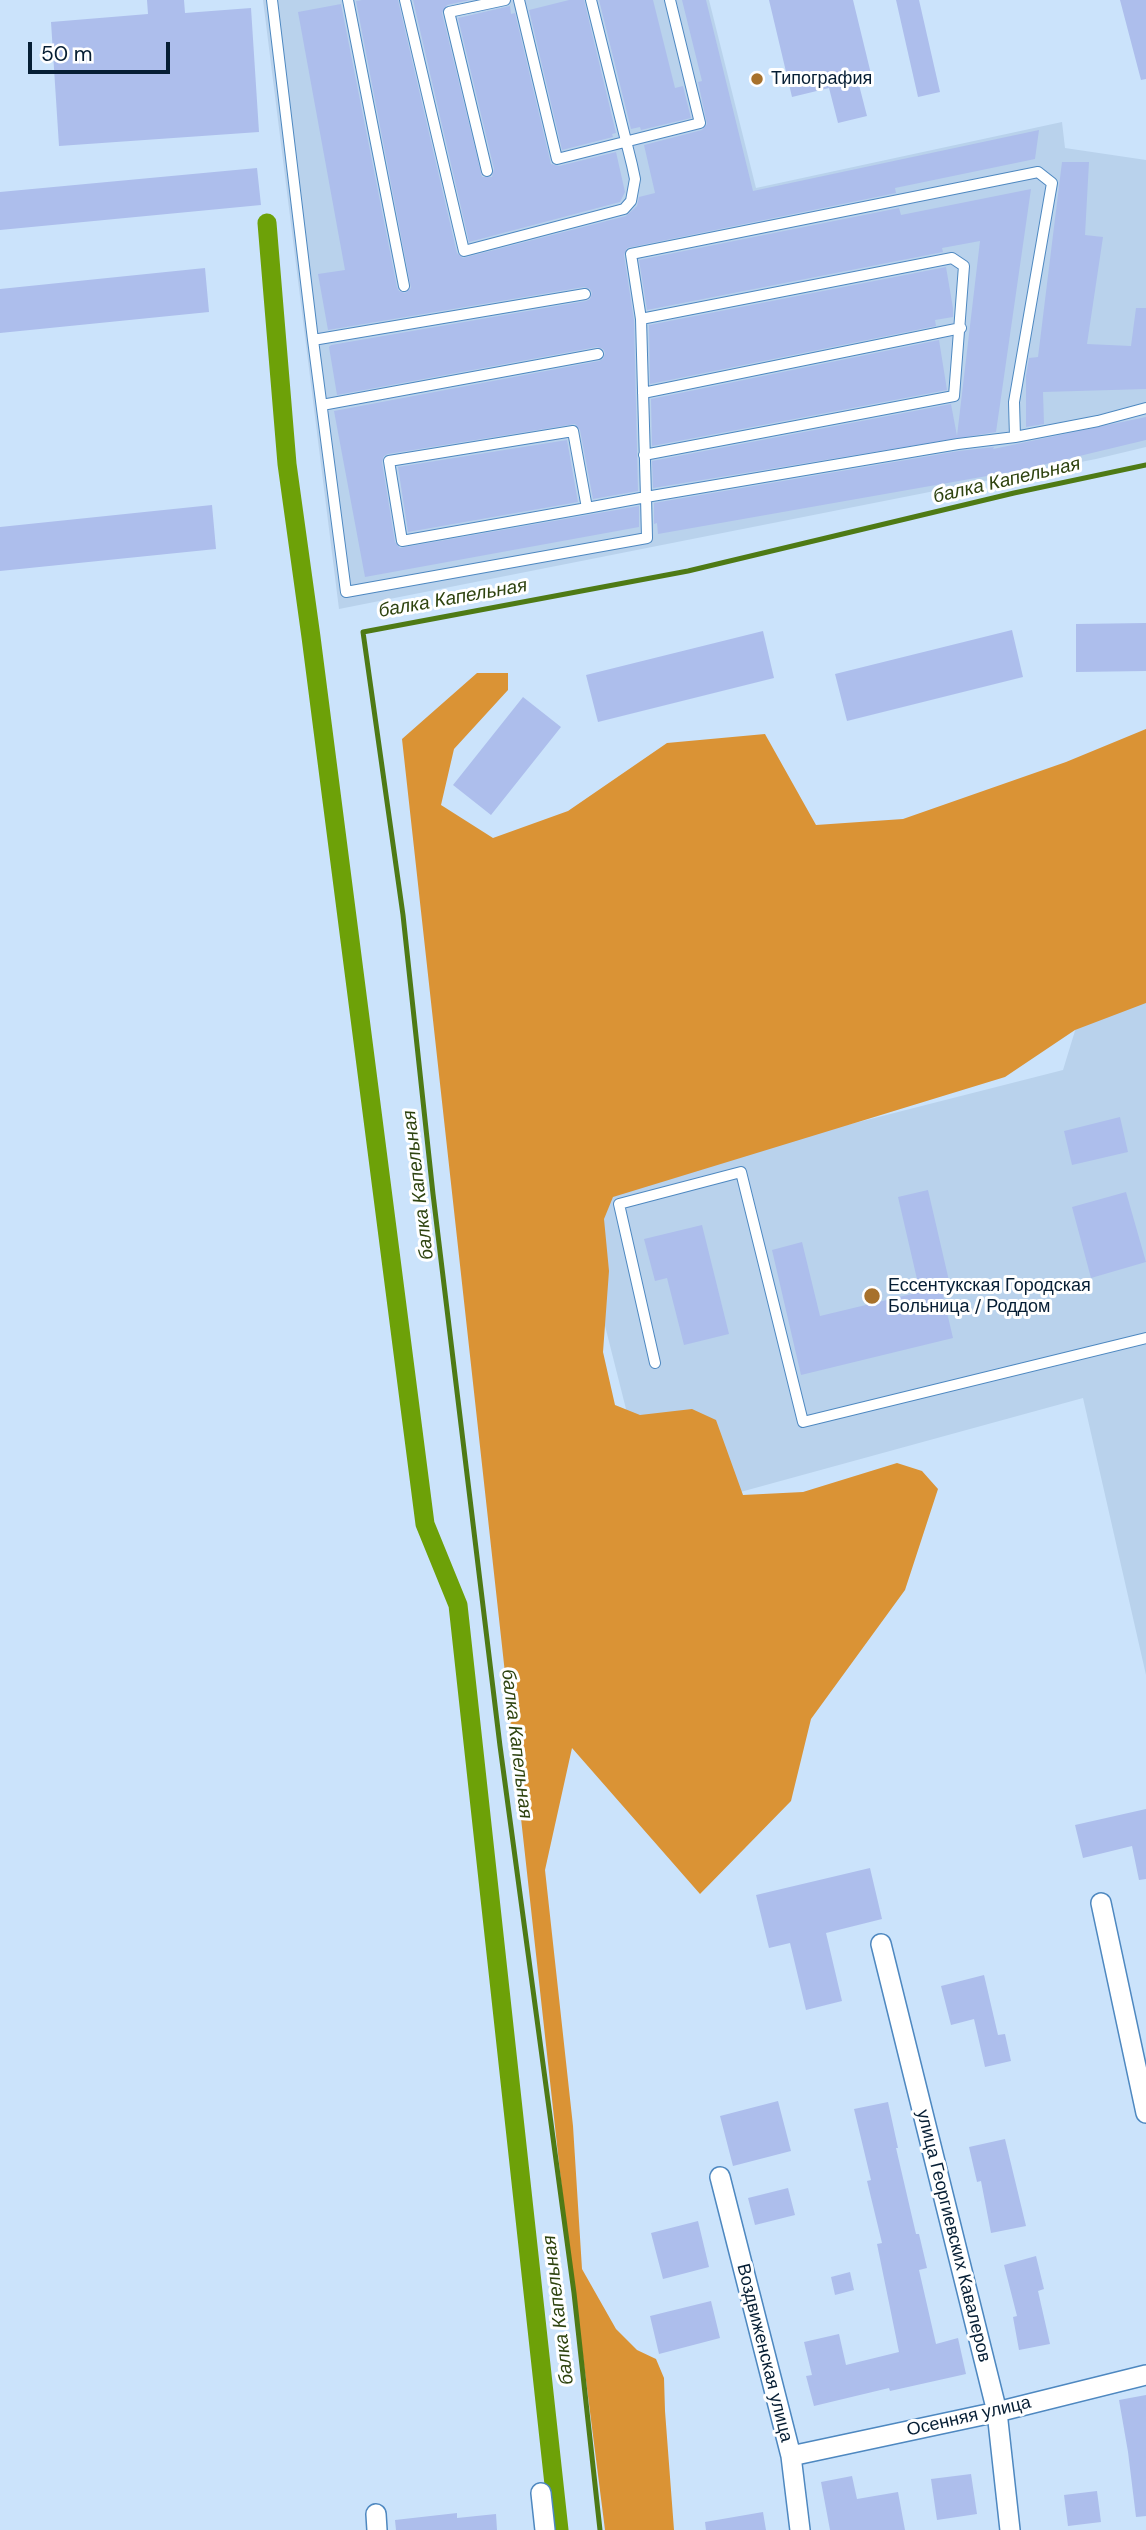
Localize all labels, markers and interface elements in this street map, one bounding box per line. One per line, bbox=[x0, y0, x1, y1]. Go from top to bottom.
scale bar bbox=[32, 28, 173, 72]
text: 50 m bbox=[41, 40, 92, 68]
place label: Типография bbox=[771, 68, 872, 90]
marker: Типография bbox=[749, 71, 765, 87]
water label: балка Капельная bbox=[931, 453, 1083, 509]
water label: балка Капельная bbox=[377, 575, 529, 623]
water label: балка Капельная bbox=[399, 1109, 439, 1261]
place label: Ессентукская Городская Больница / Роддом bbox=[888, 1275, 1091, 1318]
marker: Ессентукская Городская Больница / Роддом bbox=[862, 1286, 882, 1306]
water label: балка Капельная bbox=[496, 1668, 536, 1820]
street label: улица Георгиевских Кавалеров bbox=[911, 2107, 995, 2365]
water label: балка Капельная bbox=[539, 2234, 579, 2386]
street label: Воздвиженская улица bbox=[731, 2262, 797, 2444]
street label: Осенняя улица bbox=[905, 2392, 1033, 2442]

